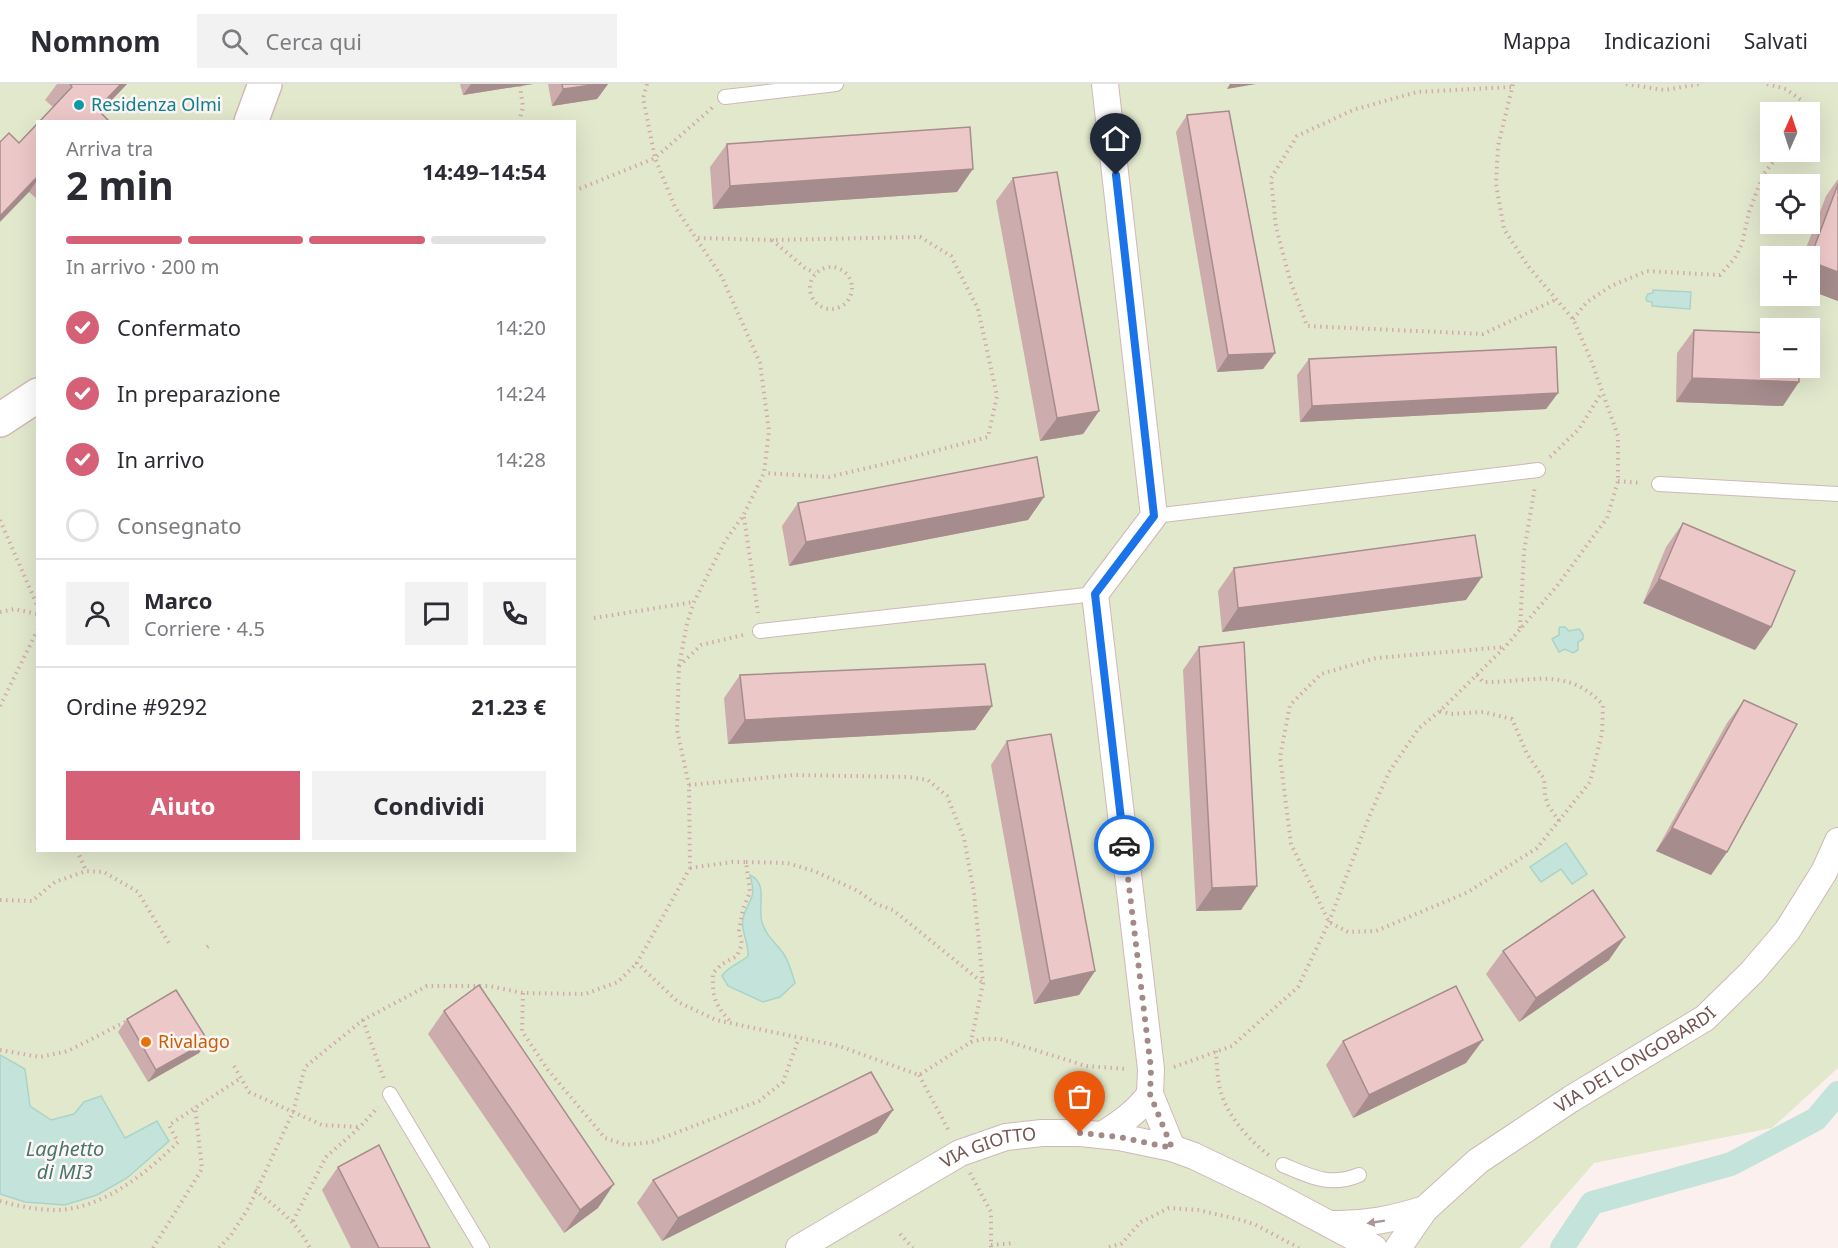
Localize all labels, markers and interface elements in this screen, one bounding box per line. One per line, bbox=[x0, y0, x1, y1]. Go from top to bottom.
search box bbox=[197, 14, 617, 68]
text: Nomnom bbox=[30, 22, 161, 60]
icon: search bbox=[218, 25, 251, 58]
text: Cerca qui bbox=[266, 26, 362, 56]
text: Mappa bbox=[1503, 27, 1571, 55]
text: Indicazioni bbox=[1604, 27, 1711, 55]
text: Salvati bbox=[1744, 27, 1808, 55]
place label: Residenza Olmi bbox=[91, 92, 221, 116]
marker: Residenza Olmi bbox=[72, 98, 86, 112]
north arrow bbox=[1760, 102, 1820, 162]
map controls bbox=[1760, 102, 1820, 378]
pin bbox=[1090, 113, 1141, 175]
icon: home bbox=[1099, 122, 1132, 155]
text: Arriva tra bbox=[66, 135, 153, 162]
text: 14:49–14:54 bbox=[422, 156, 546, 186]
text: 2 min bbox=[66, 158, 173, 211]
button: locate bbox=[1760, 174, 1820, 234]
button: + bbox=[1760, 246, 1820, 306]
text: In arrivo · 200 m bbox=[66, 253, 219, 280]
icon: check bbox=[66, 311, 99, 344]
text: Confermato bbox=[117, 312, 241, 342]
text: 14:20 bbox=[495, 314, 546, 341]
button: − bbox=[1760, 318, 1820, 378]
icon: check bbox=[66, 377, 99, 410]
text: In preparazione bbox=[117, 378, 281, 408]
text: 14:24 bbox=[495, 380, 546, 407]
icon: check bbox=[66, 443, 99, 476]
text: In arrivo bbox=[117, 444, 204, 474]
text: 14:28 bbox=[495, 446, 546, 473]
text: Consegnato bbox=[117, 510, 241, 540]
button: person bbox=[66, 582, 129, 645]
button: chat bbox=[405, 582, 468, 645]
button: phone bbox=[483, 582, 546, 645]
text: Marco bbox=[144, 585, 212, 615]
text: Corriere · 4.5 bbox=[144, 615, 265, 642]
text: Ordine #9292 bbox=[66, 691, 207, 721]
text: 21.23 € bbox=[471, 691, 546, 721]
button: Aiuto bbox=[66, 771, 300, 840]
button: Condividi bbox=[312, 771, 546, 840]
courier bbox=[1094, 815, 1154, 875]
icon: car bbox=[1108, 829, 1141, 862]
street label: VIA DEI LONGOBARDI bbox=[1550, 1001, 1721, 1118]
place label: Rivalago bbox=[158, 1029, 230, 1053]
marker: Rivalago bbox=[139, 1035, 153, 1049]
pin bbox=[1054, 1071, 1105, 1133]
icon: bag bbox=[1063, 1080, 1096, 1113]
street label: VIA GIOTTO bbox=[935, 1121, 1037, 1173]
water label: Laghetto di MI3 bbox=[26, 1135, 104, 1185]
one-way arrow bbox=[1367, 1218, 1386, 1227]

